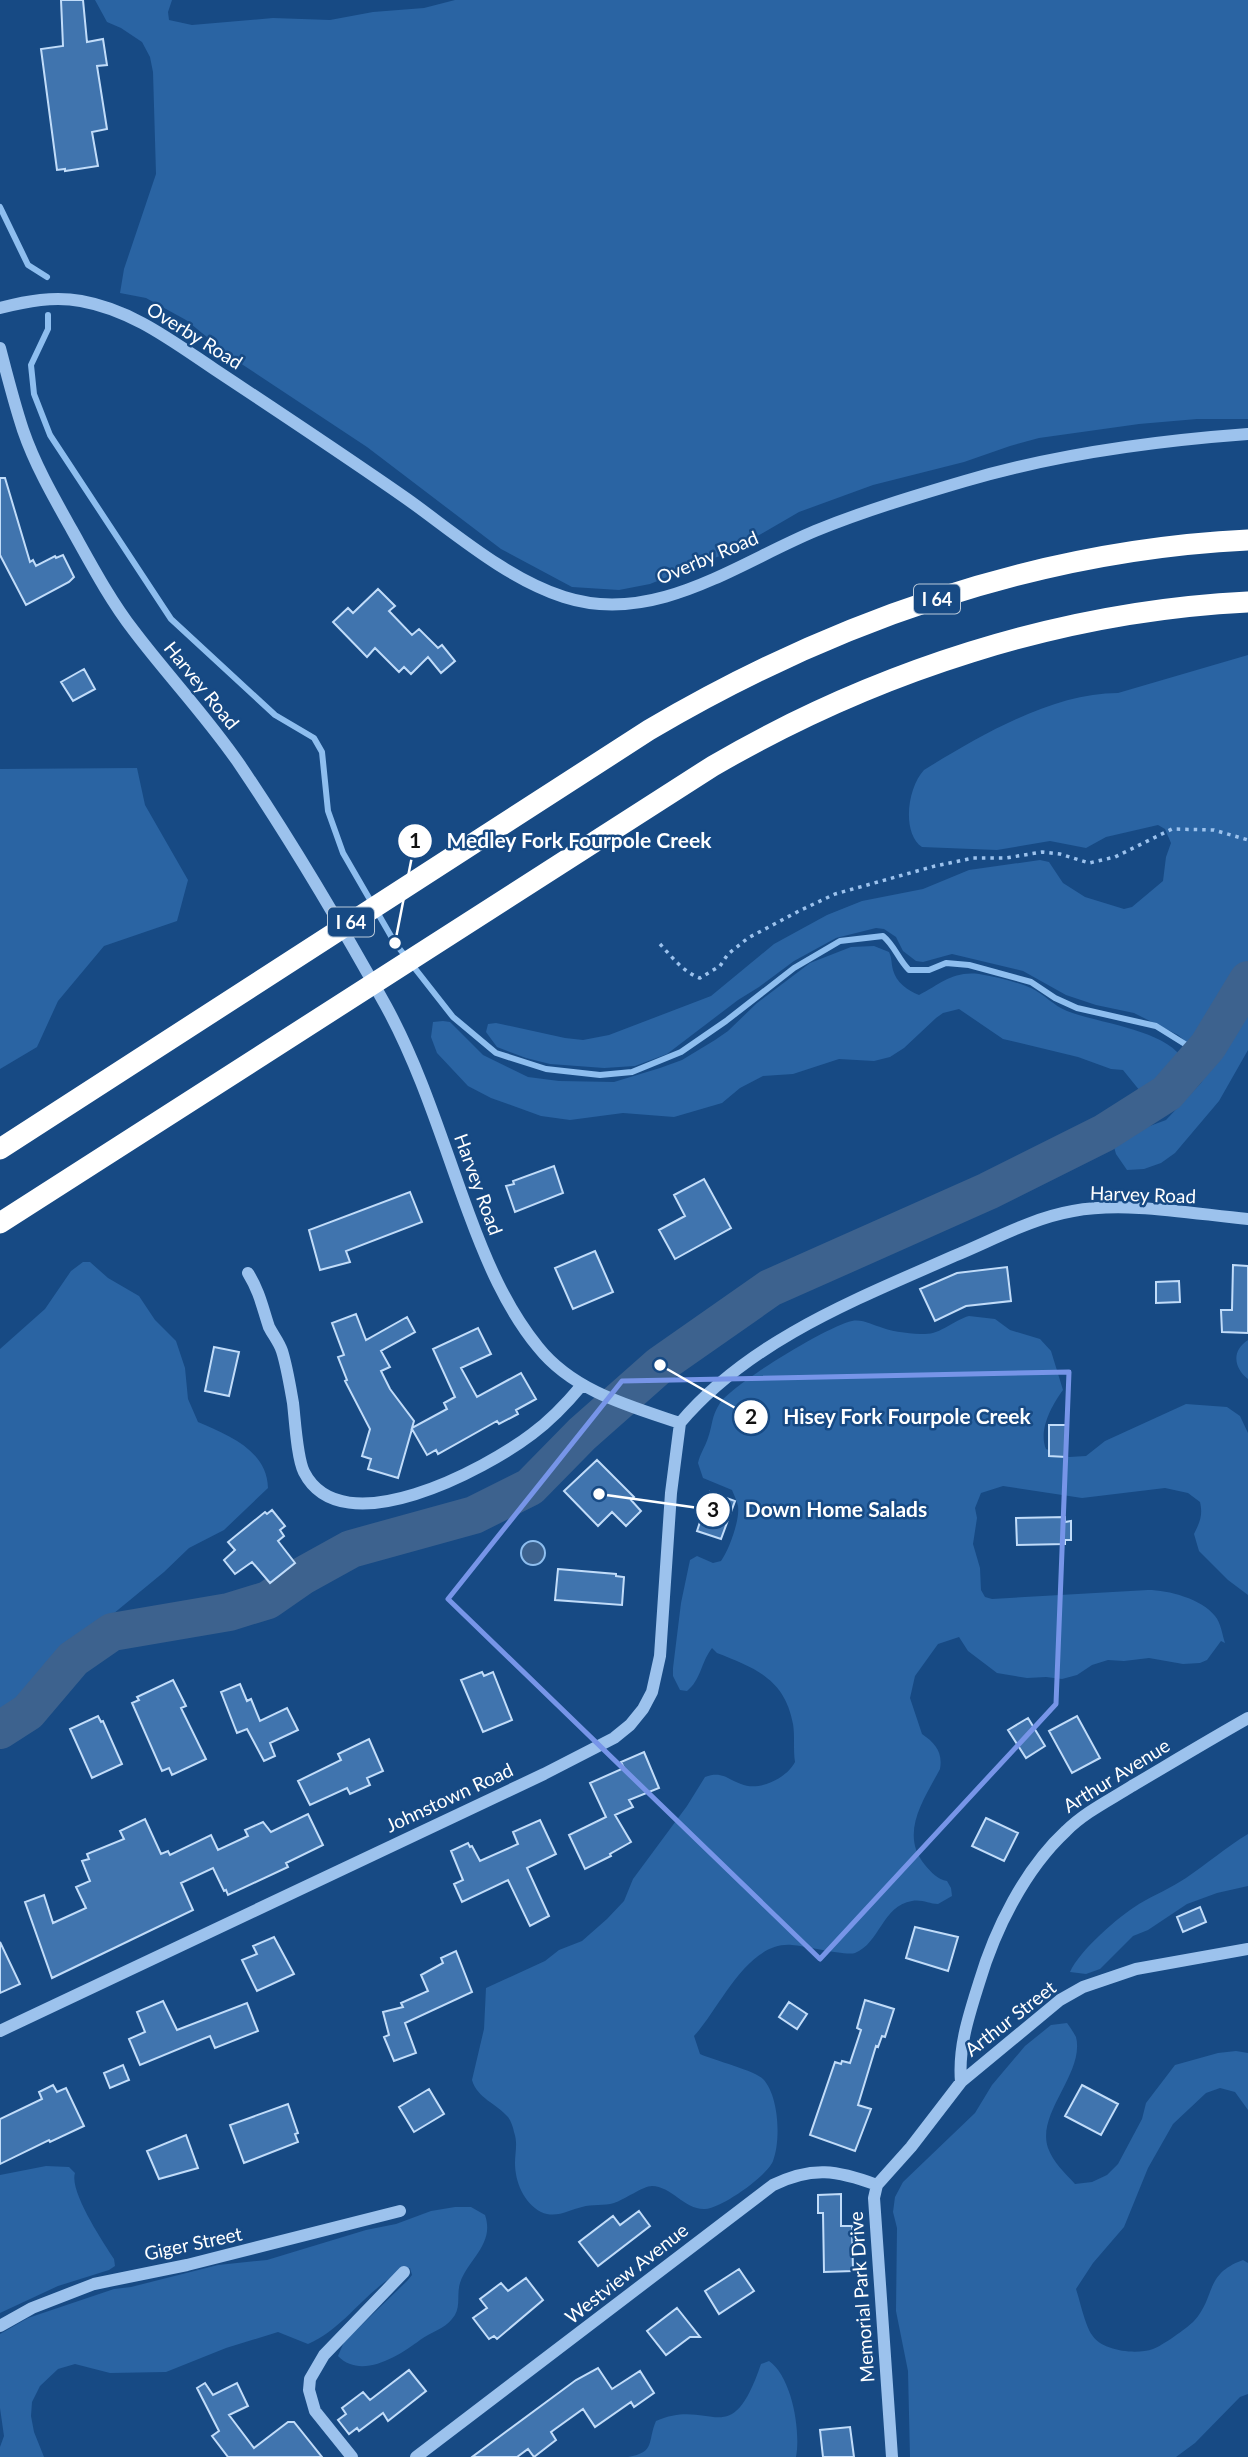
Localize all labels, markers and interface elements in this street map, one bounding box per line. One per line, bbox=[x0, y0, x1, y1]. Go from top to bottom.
street label: Overby Road bbox=[143, 297, 247, 373]
street label: Overby Road bbox=[653, 525, 761, 589]
road number: I 64 bbox=[914, 584, 960, 614]
street label: Harvey Road bbox=[160, 636, 244, 734]
callout: Medley Fork Fourpole Creek bbox=[397, 820, 726, 862]
text: 1 bbox=[409, 827, 421, 852]
text: Medley Fork Fourpole Creek bbox=[447, 827, 712, 852]
road number: I 64 bbox=[328, 908, 374, 937]
street label: Harvey Road bbox=[450, 1130, 508, 1238]
street label: Harvey Road bbox=[1090, 1181, 1196, 1207]
callout: Hisey Fork Fourpole Creek bbox=[733, 1396, 1045, 1438]
text: 2 bbox=[745, 1403, 757, 1428]
text: Hisey Fork Fourpole Creek bbox=[783, 1403, 1032, 1428]
callout: Down Home Salads bbox=[696, 1489, 941, 1531]
text: 3 bbox=[707, 1496, 719, 1521]
text: Down Home Salads bbox=[745, 1496, 927, 1521]
street label: Arthur Avenue bbox=[1058, 1733, 1174, 1817]
street label: Johnstown Road bbox=[382, 1757, 516, 1837]
street label: Arthur Street bbox=[960, 1975, 1060, 2061]
street label: Memorial Park Drive bbox=[844, 2211, 878, 2383]
street label: Westview Avenue bbox=[560, 2218, 692, 2328]
street label: Giger Street bbox=[142, 2221, 244, 2265]

